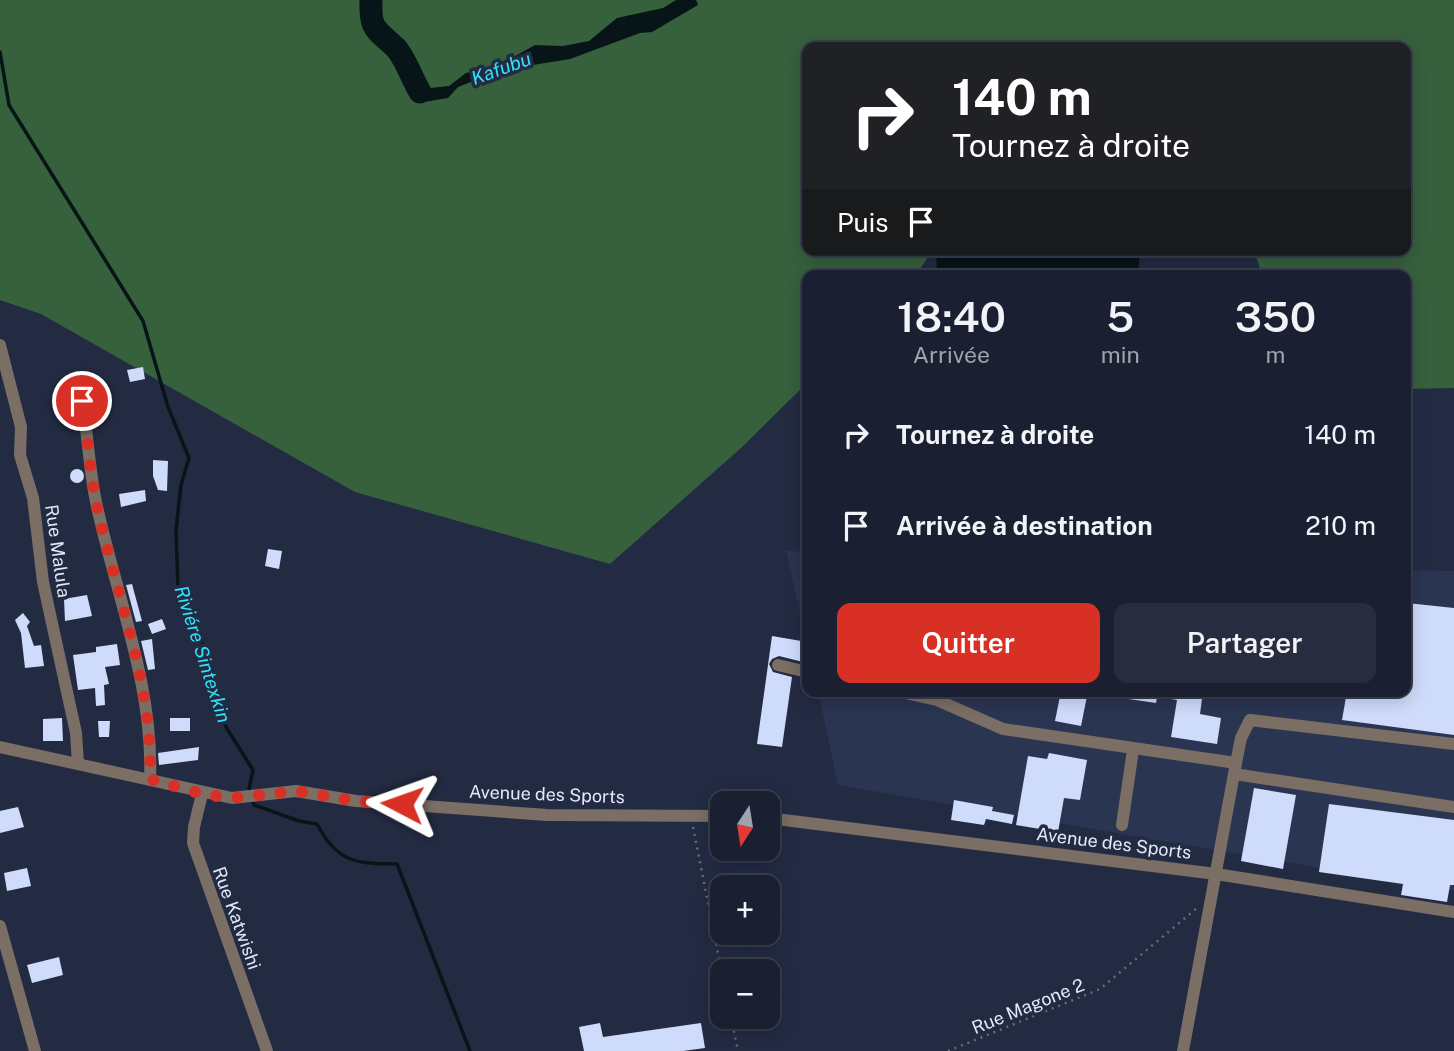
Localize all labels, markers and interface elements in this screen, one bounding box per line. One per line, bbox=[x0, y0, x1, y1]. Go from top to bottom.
water label: Kafubu bbox=[468, 47, 534, 89]
text: 140 m bbox=[952, 68, 1092, 126]
icon: right bbox=[837, 70, 928, 161]
text: Tournez à droite bbox=[952, 127, 1190, 164]
icon: arrive bbox=[902, 203, 940, 241]
text: Puis bbox=[837, 207, 888, 238]
text: 18:40 bbox=[897, 292, 1006, 341]
text: 5 bbox=[1106, 292, 1134, 341]
text: 350 bbox=[1235, 292, 1316, 341]
text: Arrivée bbox=[913, 341, 990, 368]
text: min bbox=[1101, 341, 1140, 368]
text: m bbox=[1265, 341, 1285, 368]
pin bbox=[52, 371, 112, 431]
icon: arrive bbox=[63, 382, 101, 420]
icon: right bbox=[837, 416, 875, 454]
text: Tournez à droite bbox=[896, 419, 1094, 450]
text: 140 m bbox=[1304, 419, 1376, 450]
street label: Rue Malula bbox=[41, 503, 75, 599]
icon: arrive bbox=[837, 507, 875, 545]
text: Arrivée à destination bbox=[896, 510, 1153, 541]
text: 210 m bbox=[1305, 510, 1376, 541]
water label: Riviére Sintexkin bbox=[170, 583, 236, 725]
button: Quitter bbox=[837, 603, 1100, 683]
button: Partager bbox=[1114, 603, 1376, 683]
position arrow bbox=[365, 767, 439, 841]
street label: Avenue des Sports bbox=[469, 781, 625, 807]
north arrow bbox=[710, 791, 780, 861]
map controls bbox=[710, 791, 780, 1029]
street label: Avenue des Sports bbox=[1035, 823, 1193, 863]
street label: Rue Katwishi bbox=[209, 864, 265, 972]
button: + bbox=[710, 875, 780, 945]
button: − bbox=[710, 959, 780, 1029]
street label: Rue Magone 2 bbox=[969, 974, 1087, 1038]

